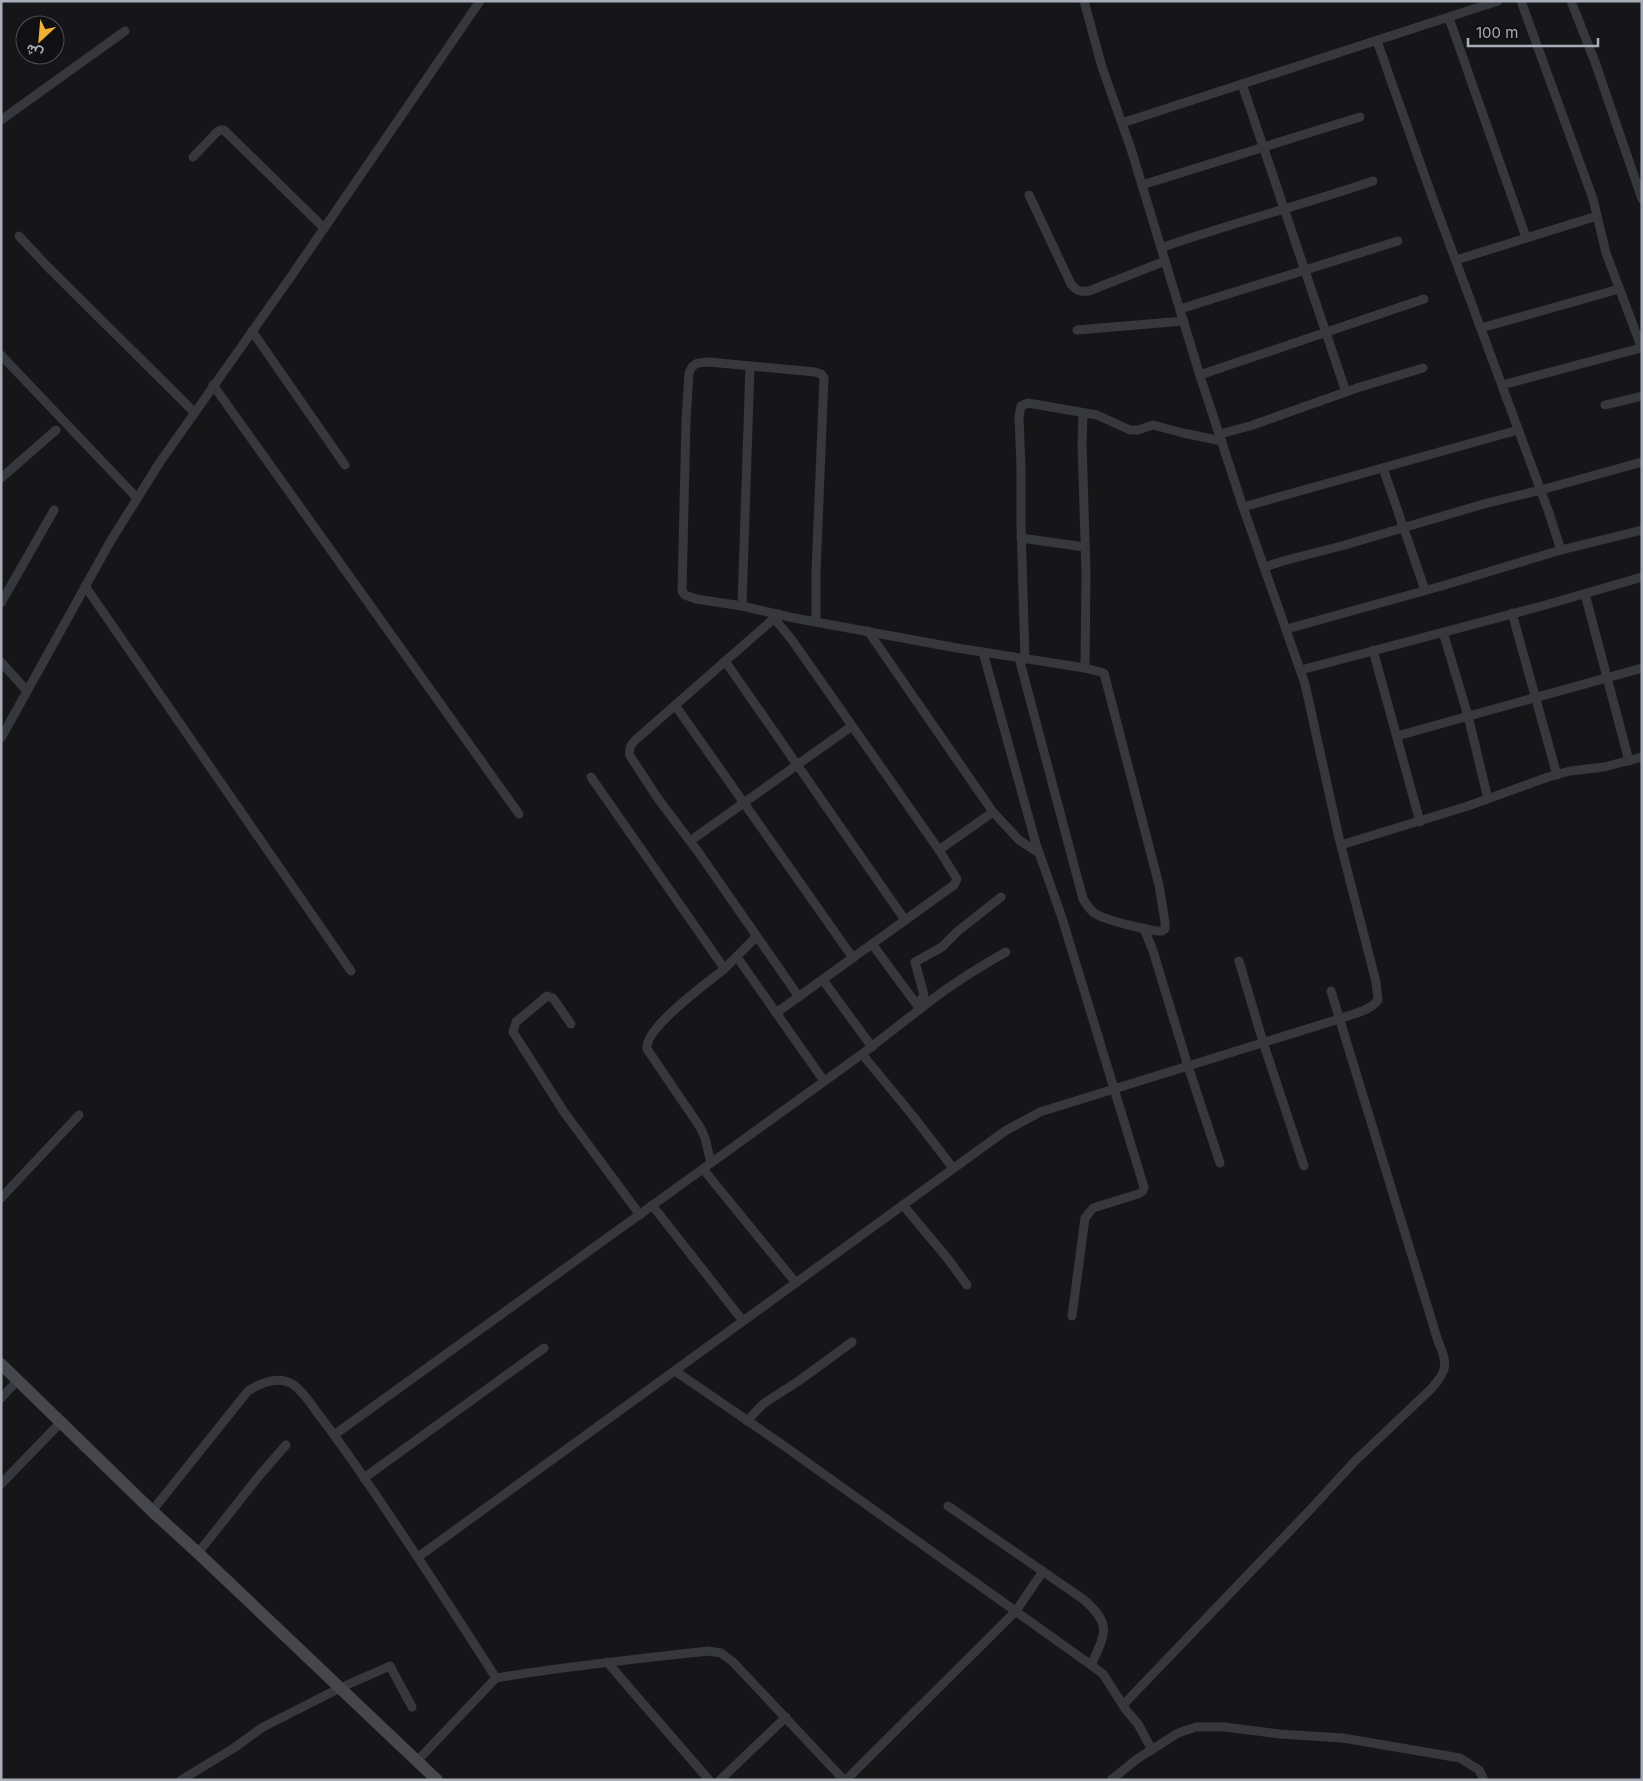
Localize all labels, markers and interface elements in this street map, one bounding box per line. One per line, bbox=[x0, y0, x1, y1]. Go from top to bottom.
north arrow bbox=[15, 15, 65, 65]
scale bar bbox=[1468, 15, 1598, 47]
text: 100 m bbox=[1476, 23, 1518, 42]
text: ش bbox=[23, 40, 46, 63]

